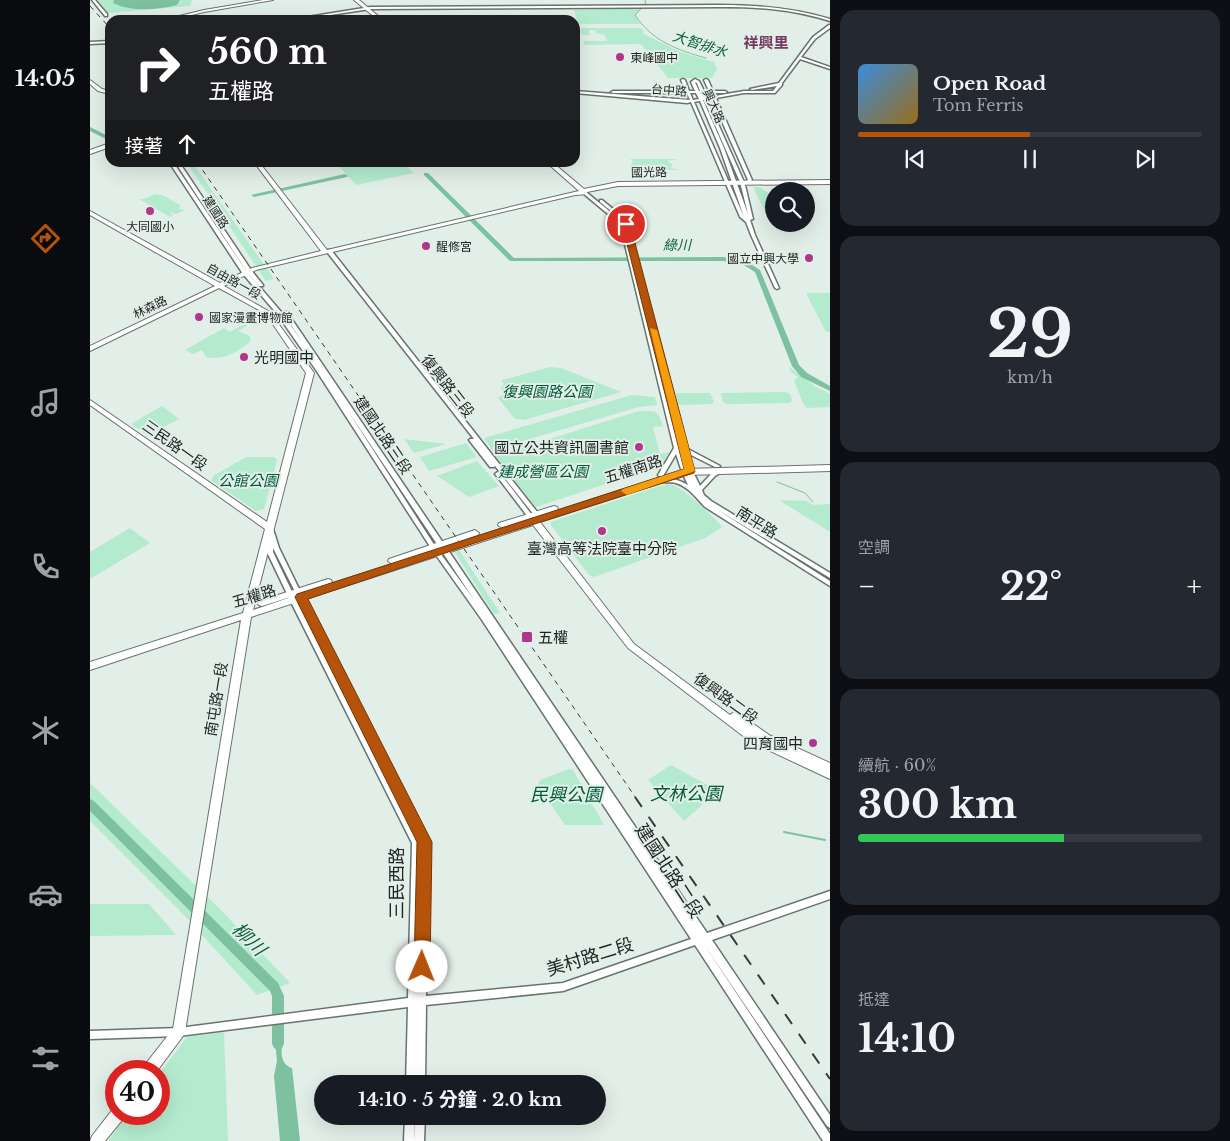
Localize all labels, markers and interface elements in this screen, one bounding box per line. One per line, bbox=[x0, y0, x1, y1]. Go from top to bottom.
water label: 大智排水 bbox=[671, 27, 730, 62]
text: 560 m bbox=[208, 30, 327, 73]
district label: 祥興里 bbox=[743, 33, 789, 52]
icon: right bbox=[125, 35, 190, 100]
place label: 東峰國中 bbox=[630, 50, 678, 65]
marker: 東峰國中 bbox=[614, 51, 626, 63]
text: 14:05 bbox=[15, 65, 75, 92]
text: Open Road bbox=[933, 72, 1046, 95]
text: 五權路 bbox=[208, 78, 274, 105]
street label: 台中路 bbox=[651, 81, 687, 99]
street label: 興大路 bbox=[700, 86, 728, 126]
text: Tom Ferris bbox=[933, 95, 1024, 115]
icon: ahead bbox=[173, 130, 201, 158]
text: 接著 bbox=[125, 135, 163, 158]
icon: previous bbox=[901, 145, 929, 173]
icon: pause bbox=[1016, 145, 1044, 173]
icon: next bbox=[1131, 145, 1159, 173]
street label: 國光路 bbox=[631, 164, 667, 180]
map controls bbox=[765, 182, 815, 232]
button: search bbox=[765, 182, 815, 232]
street label: 建國路 bbox=[200, 193, 232, 231]
pin bbox=[605, 203, 647, 245]
marker: 大同國小 bbox=[144, 205, 156, 217]
icon: arrive bbox=[612, 210, 640, 238]
place label: 大同國小 bbox=[126, 219, 174, 234]
icon: directions bbox=[28, 221, 63, 256]
water label: 綠川 bbox=[663, 236, 693, 254]
place label: 醒修宮 bbox=[436, 239, 472, 254]
marker: 醒修宮 bbox=[420, 240, 432, 252]
place label: 國立中興大學 bbox=[727, 251, 799, 266]
marker: 國立中興大學 bbox=[803, 252, 815, 264]
street label: 自由路一段 bbox=[204, 260, 264, 302]
street label: 林森路 bbox=[131, 292, 169, 322]
text: 29 bbox=[987, 294, 1073, 375]
place label: 國家漫畫博物館 bbox=[209, 310, 293, 325]
marker: 國家漫畫博物館 bbox=[193, 311, 205, 323]
place label: 光明國中 bbox=[254, 348, 314, 367]
marker: 光明國中 bbox=[238, 351, 250, 363]
street label: 復興路三段 bbox=[417, 351, 479, 421]
text: km/h bbox=[1007, 367, 1053, 387]
park label: 復興園路公園 bbox=[502, 382, 594, 401]
icon: music bbox=[28, 385, 63, 420]
street label: 建國北路三段 bbox=[350, 392, 416, 478]
street label: 三民路一段 bbox=[139, 416, 211, 474]
place label: 國立公共資訊圖書館 bbox=[494, 438, 629, 457]
marker: 國立公共資訊圖書館 bbox=[633, 441, 645, 453]
street label: 五權南路 bbox=[602, 451, 664, 487]
park label: 建成營區公園 bbox=[498, 462, 590, 481]
park label: 公館公園 bbox=[218, 471, 280, 490]
street label: 南平路 bbox=[733, 502, 781, 542]
marker: 臺灣高等法院臺中分院 bbox=[596, 525, 608, 537]
text: 空調 bbox=[858, 537, 890, 557]
place label: 臺灣高等法院臺中分院 bbox=[527, 539, 677, 558]
icon: phone bbox=[28, 549, 63, 584]
text: 22° bbox=[1000, 563, 1062, 610]
text: − bbox=[858, 569, 876, 604]
text: + bbox=[1187, 569, 1202, 604]
street label: 五權路 bbox=[230, 580, 278, 612]
place label: 五權 bbox=[538, 628, 568, 647]
marker: 五權 bbox=[520, 630, 534, 644]
street label: 南屯路一段 bbox=[201, 660, 231, 738]
street label: 復興路二段 bbox=[690, 668, 762, 728]
icon: climate bbox=[28, 713, 63, 748]
place label: 四育國中 bbox=[743, 734, 803, 753]
marker: 四育國中 bbox=[807, 737, 819, 749]
text: 續航 · 60% bbox=[858, 755, 936, 775]
text: 300 km bbox=[858, 781, 1017, 828]
park label: 文林公園 bbox=[650, 783, 725, 805]
park label: 民興公園 bbox=[530, 784, 605, 806]
street label: 建國北路二段 bbox=[630, 820, 708, 922]
street label: 三民西路 bbox=[386, 847, 408, 919]
icon: car bbox=[28, 877, 63, 912]
water label: 柳川 bbox=[227, 917, 272, 962]
street label: 美村路二段 bbox=[544, 933, 636, 981]
position arrow bbox=[395, 940, 447, 992]
text: 抵達 bbox=[858, 989, 890, 1009]
text: 14:10 bbox=[858, 1015, 956, 1062]
icon: filters bbox=[28, 1041, 63, 1076]
speed limit sign: 40 bbox=[105, 1060, 170, 1125]
text: 14:10 · 5 分鐘 · 2.0 km bbox=[358, 1088, 562, 1111]

